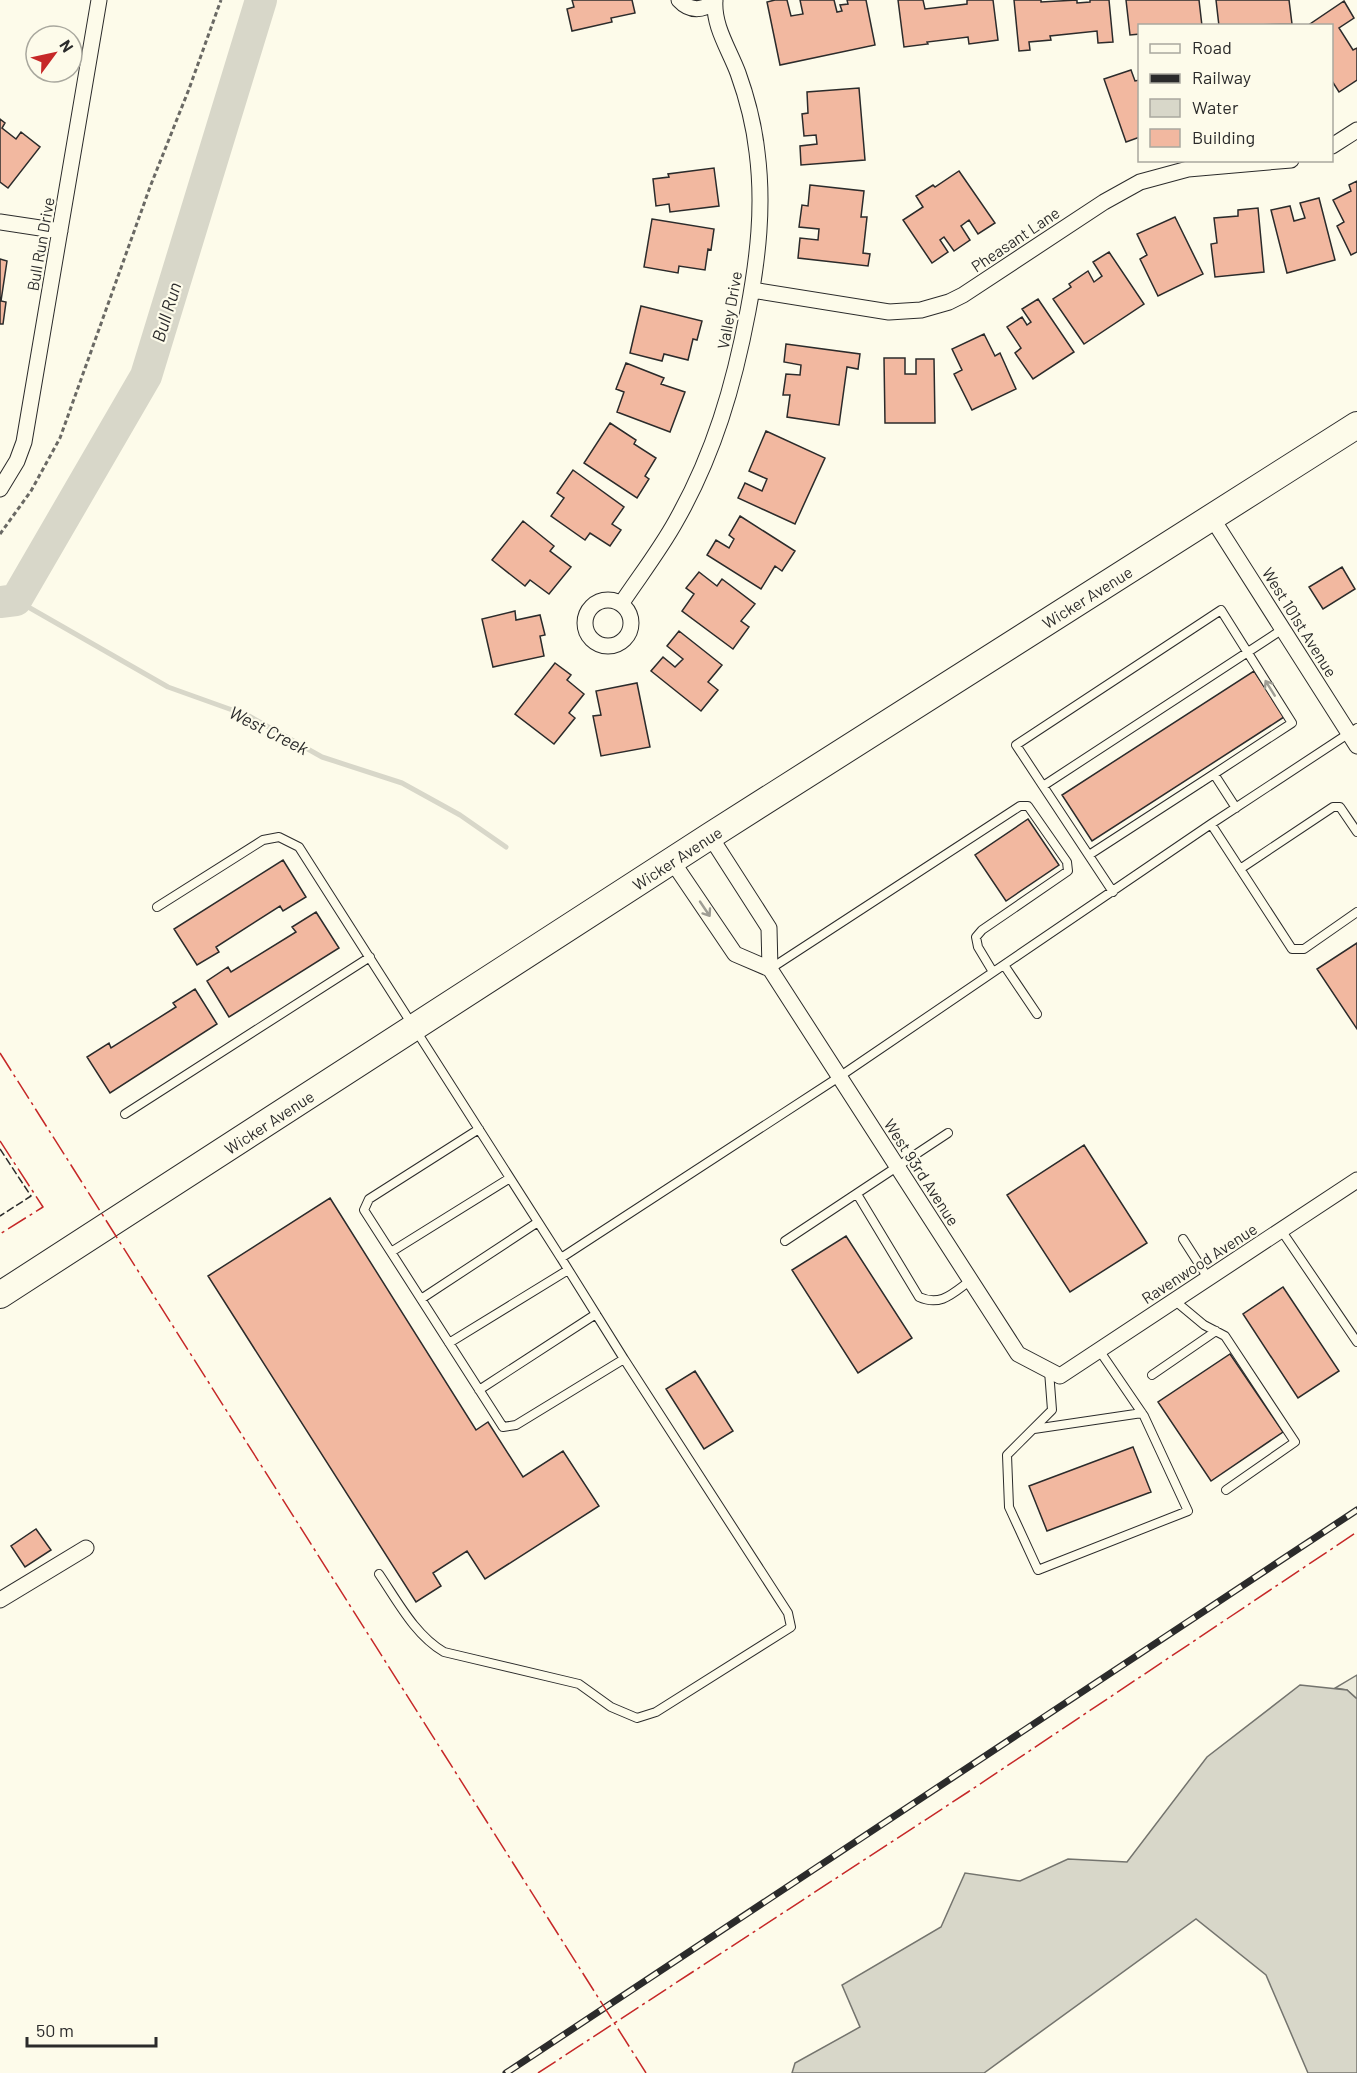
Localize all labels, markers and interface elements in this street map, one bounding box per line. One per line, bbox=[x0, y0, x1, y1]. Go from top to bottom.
north arrow bbox=[24, 24, 84, 84]
legend bbox=[1138, 24, 1333, 162]
text: N bbox=[56, 36, 78, 55]
text: Road bbox=[1192, 36, 1232, 58]
text: Railway bbox=[1192, 66, 1251, 88]
text: Water bbox=[1192, 96, 1239, 118]
text: Building bbox=[1192, 126, 1255, 148]
street label: Bull Run Drive bbox=[22, 196, 58, 292]
street label: Pheasant Lane bbox=[967, 202, 1063, 276]
street label: Valley Drive bbox=[713, 270, 745, 350]
water label: Bull Run bbox=[147, 280, 185, 344]
street label: Wicker Avenue bbox=[1038, 562, 1136, 632]
street label: West 101st Avenue bbox=[1259, 564, 1341, 680]
one-way arrow bbox=[1263, 679, 1276, 696]
water label: West Creek bbox=[226, 701, 313, 759]
street label: Wicker Avenue bbox=[629, 822, 725, 894]
one-way arrow bbox=[699, 901, 711, 917]
street label: Wicker Avenue bbox=[221, 1086, 317, 1158]
street label: West 93rd Avenue bbox=[880, 1115, 964, 1229]
street label: Ravenwood Avenue bbox=[1138, 1219, 1260, 1307]
scale bar bbox=[27, 2010, 156, 2048]
text: 50 m bbox=[36, 2019, 74, 2041]

